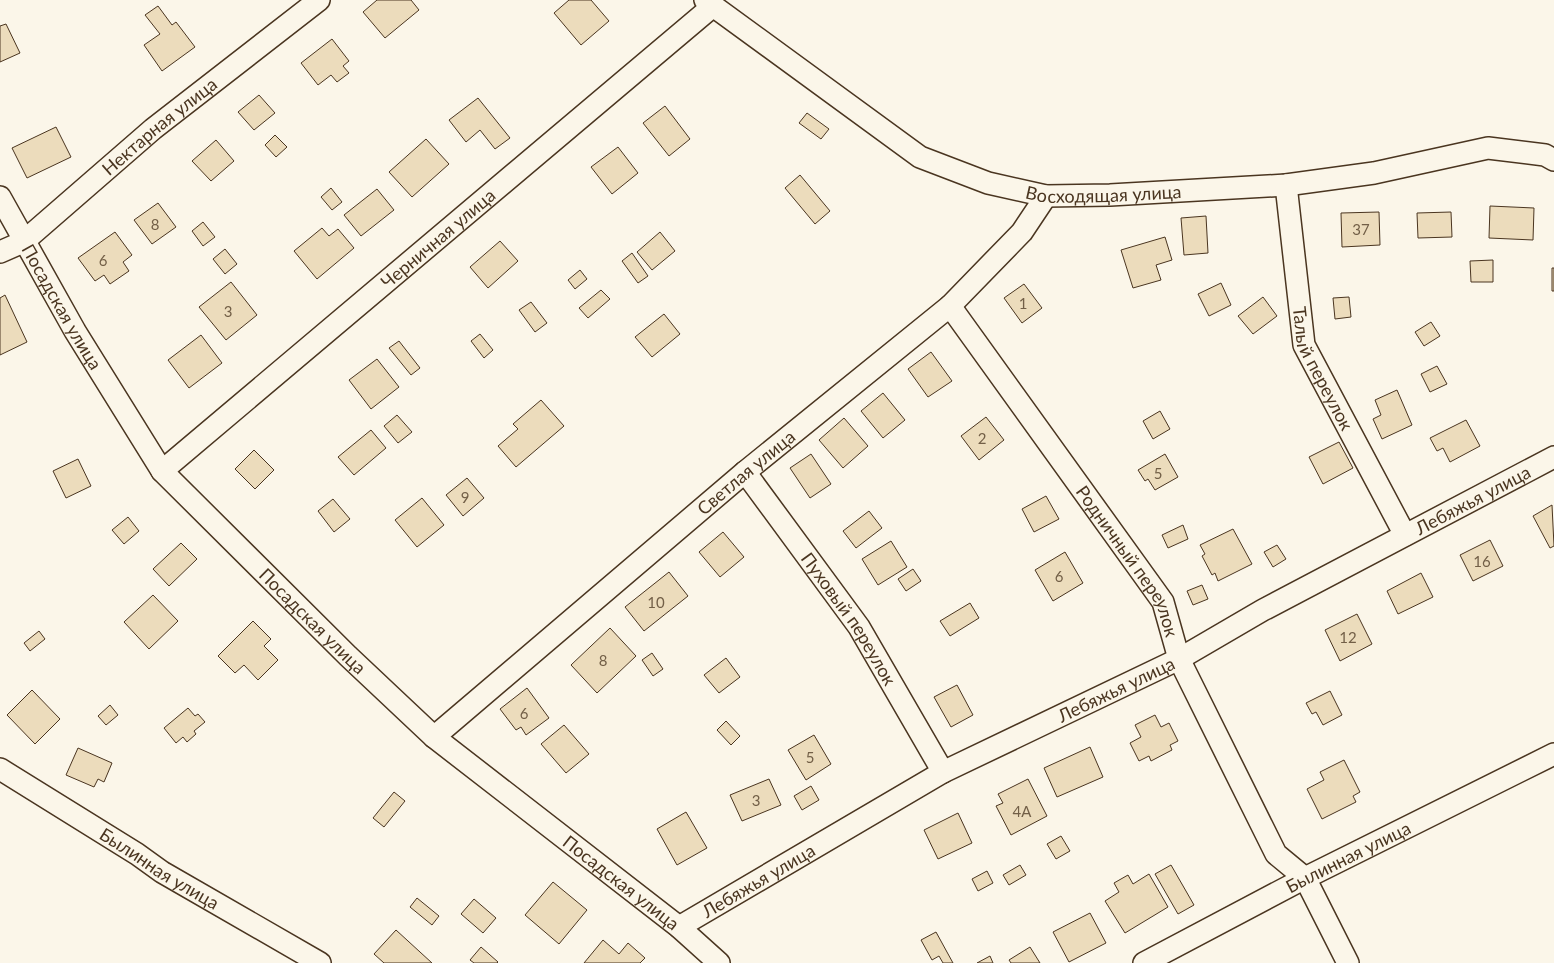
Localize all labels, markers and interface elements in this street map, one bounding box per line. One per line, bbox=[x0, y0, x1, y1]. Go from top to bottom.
street label: Нектарная улица bbox=[97, 73, 221, 180]
street label: Восходящая улица bbox=[1024, 180, 1182, 207]
street label: Черничная улица bbox=[376, 184, 500, 293]
house number: 8 bbox=[151, 215, 159, 233]
house number: 37 bbox=[1352, 220, 1370, 238]
street label: Посадская улица bbox=[17, 240, 107, 373]
house number: 6 bbox=[99, 251, 108, 269]
house number: 1 bbox=[1019, 294, 1027, 312]
house number: 3 bbox=[224, 302, 232, 320]
street label: Талый переулок bbox=[1289, 305, 1359, 434]
street label: Светлая улица bbox=[692, 425, 799, 519]
house number: 2 bbox=[978, 429, 986, 447]
street label: Лебяжья улица bbox=[1411, 460, 1534, 539]
house number: 5 bbox=[1154, 464, 1162, 482]
street label: Родничный переулок bbox=[1072, 481, 1183, 640]
house number: 9 bbox=[461, 488, 469, 506]
street label: Пуховый переулок bbox=[797, 548, 902, 690]
house number: 16 bbox=[1473, 552, 1491, 570]
street label: Посадская улица bbox=[255, 563, 371, 678]
house number: 6 bbox=[1055, 567, 1064, 585]
house number: 10 bbox=[647, 593, 665, 611]
house number: 12 bbox=[1339, 628, 1357, 646]
house number: 8 bbox=[599, 651, 607, 669]
street label: Лебяжья улица bbox=[1053, 652, 1178, 727]
house number: 6 bbox=[520, 704, 529, 722]
house number: 5 bbox=[806, 748, 814, 766]
house number: 3 bbox=[752, 791, 760, 809]
house number: 4А bbox=[1013, 802, 1032, 820]
street label: Былинная улица bbox=[1282, 816, 1414, 897]
street label: Былинная улица bbox=[96, 823, 223, 914]
street label: Посадская улица bbox=[559, 830, 684, 934]
street label: Лебяжья улица bbox=[697, 839, 819, 923]

